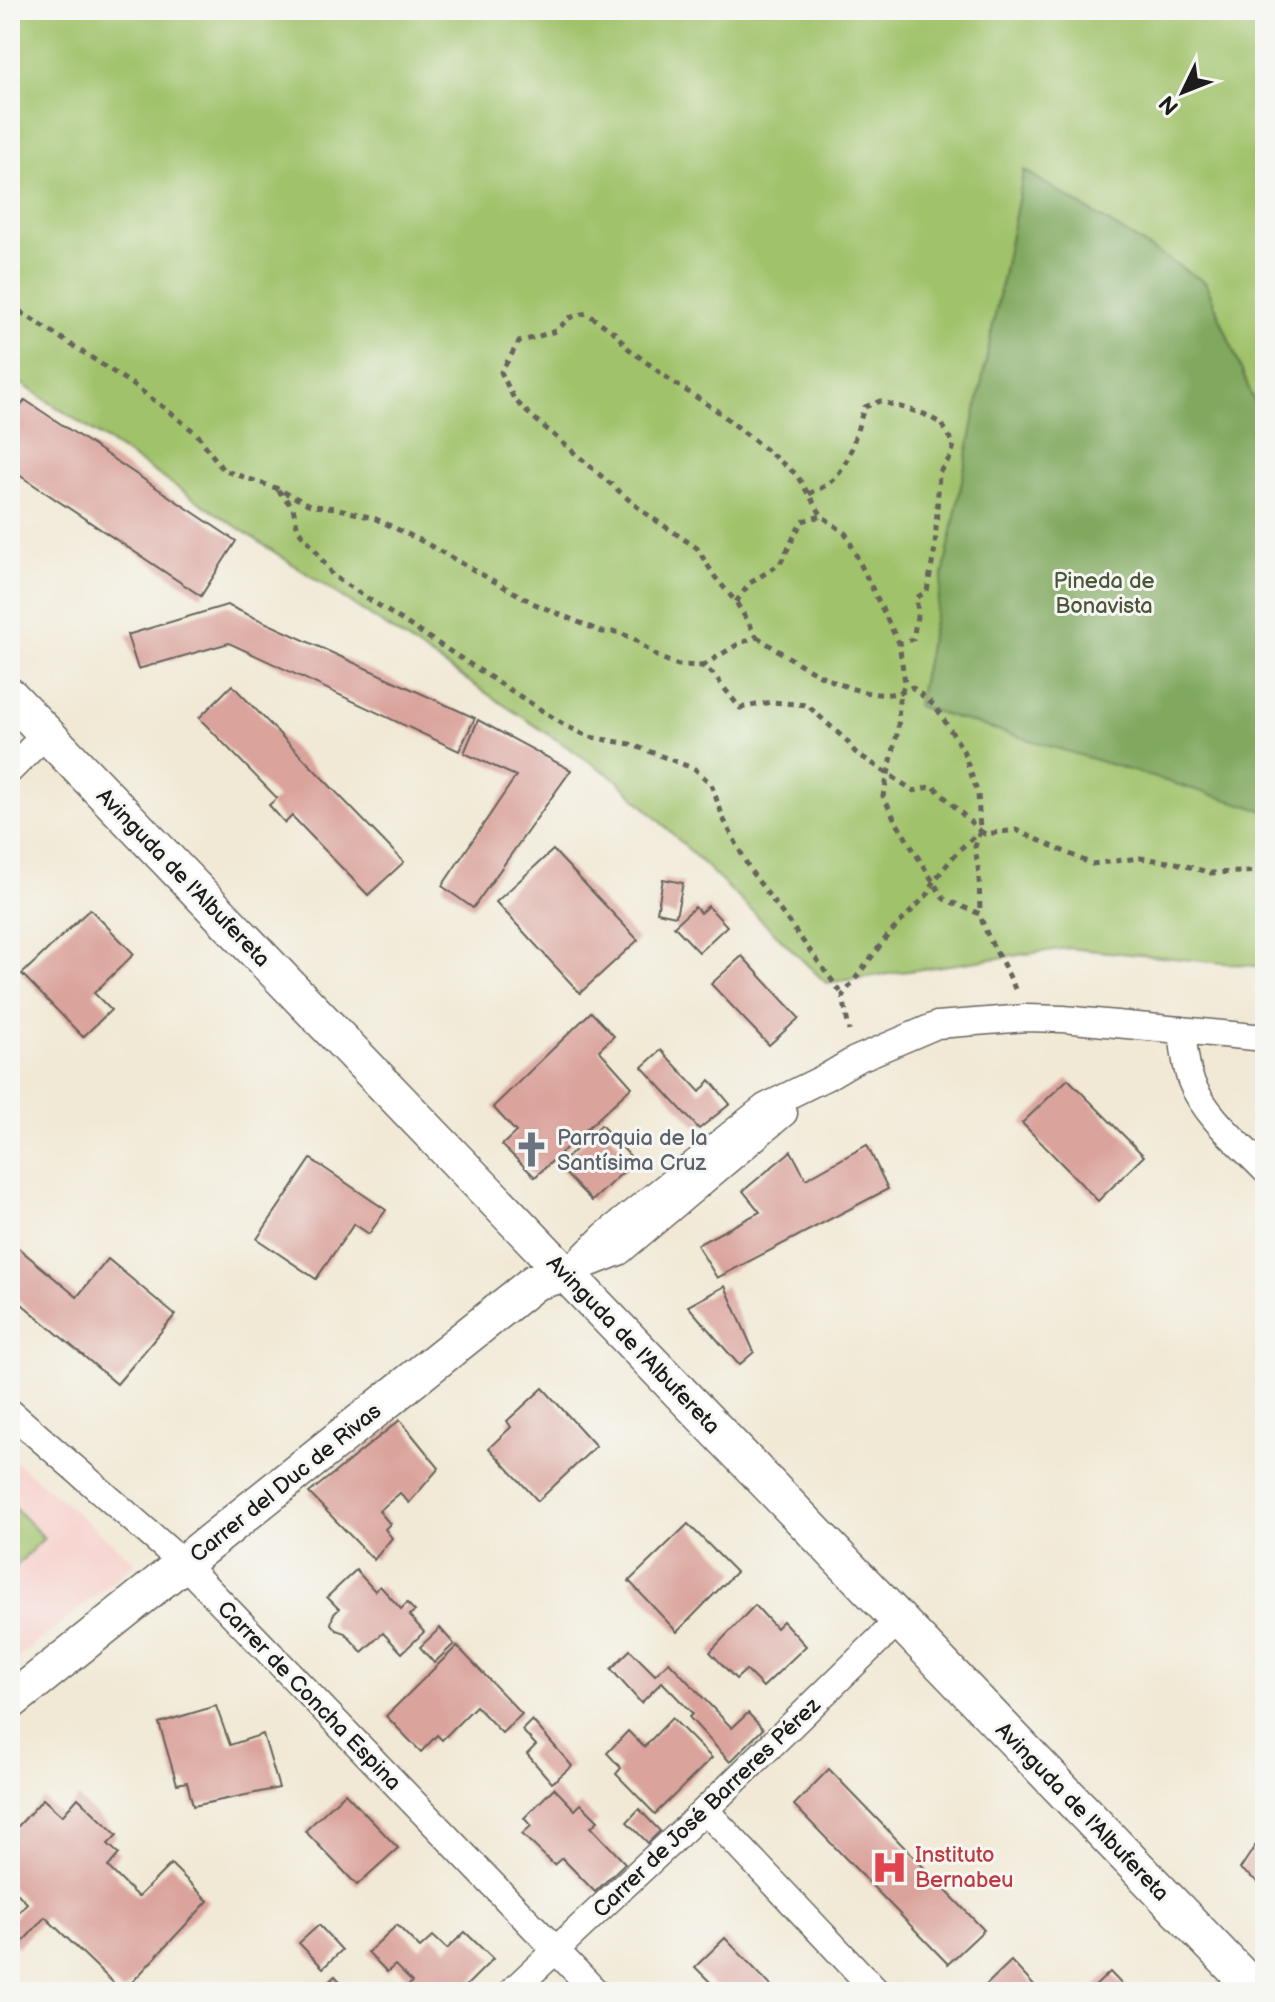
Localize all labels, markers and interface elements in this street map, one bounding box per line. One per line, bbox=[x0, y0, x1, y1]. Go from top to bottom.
north arrow bbox=[1143, 52, 1223, 132]
text: N bbox=[1154, 89, 1185, 120]
park label: Pineda de Bonavista bbox=[1053, 568, 1155, 620]
street label: Avinguda de l'Albufereta bbox=[91, 783, 275, 973]
place label: Parroquia de la Santísima Cruz bbox=[557, 1125, 708, 1177]
church icon: Parroquia de la Santísima Cruz bbox=[512, 1131, 550, 1169]
street label: Avinguda de l'Albufereta bbox=[541, 1250, 725, 1440]
street label: Carrer del Duc de Rivas bbox=[185, 1398, 387, 1569]
street label: Carrer de Concha Espina bbox=[211, 1596, 407, 1796]
street label: Carrer de José Barreres Pérez bbox=[588, 1692, 827, 1924]
street label: Avinguda de l'Albufereta bbox=[990, 1717, 1174, 1907]
place label: Instituto Bernabeu bbox=[915, 1842, 1014, 1894]
hospital icon: Instituto Bernabeu bbox=[870, 1848, 908, 1886]

